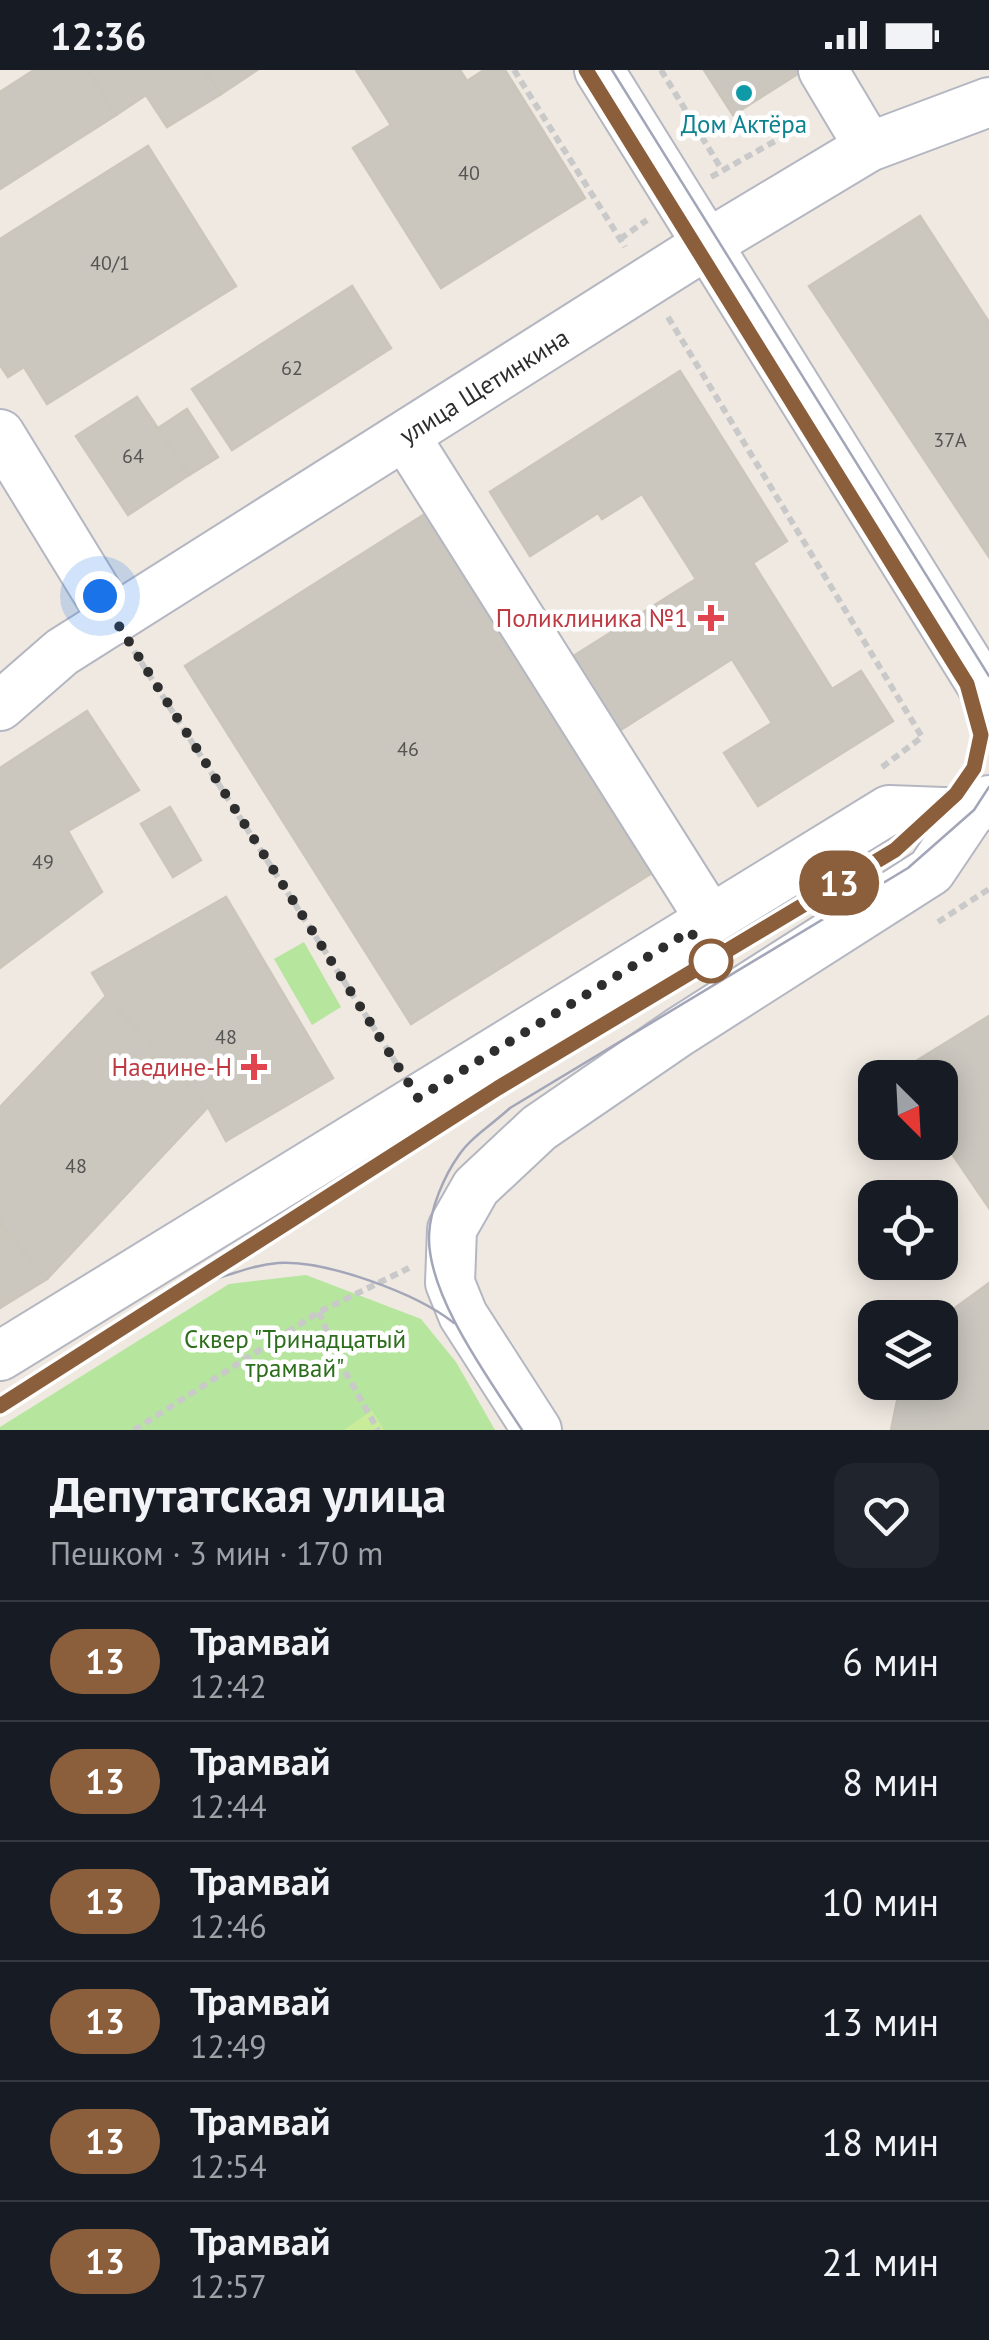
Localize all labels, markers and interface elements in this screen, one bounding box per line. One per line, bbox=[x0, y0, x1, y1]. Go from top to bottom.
text: 12:36 bbox=[50, 11, 146, 60]
marker: Дом Актёра bbox=[733, 82, 755, 104]
place label: Дом Актёра bbox=[681, 108, 807, 140]
house number: 40 bbox=[458, 160, 480, 186]
house number: 40/1 bbox=[90, 250, 130, 276]
street label: улица Щетинкина bbox=[393, 321, 575, 451]
house number: 62 bbox=[281, 355, 303, 381]
house number: 37А bbox=[933, 427, 967, 453]
house number: 64 bbox=[122, 443, 144, 469]
your location bbox=[75, 571, 125, 621]
place label: Поликлиника №1 bbox=[496, 602, 688, 634]
marker: Поликлиника №1 bbox=[698, 605, 724, 631]
house number: 46 bbox=[397, 736, 419, 762]
house number: 49 bbox=[32, 849, 54, 875]
line badge: 13 bbox=[794, 850, 884, 916]
text: 13 bbox=[819, 860, 859, 906]
unlabelled marker bbox=[690, 940, 732, 982]
house number: 48 bbox=[215, 1024, 237, 1050]
place label: Наедине-Н bbox=[111, 1051, 232, 1083]
marker: Наедине-Н bbox=[241, 1054, 267, 1080]
north arrow bbox=[858, 1060, 958, 1160]
map controls bbox=[858, 1060, 958, 1400]
house number: 48 bbox=[65, 1153, 87, 1179]
button: locate bbox=[858, 1180, 958, 1280]
button: layers bbox=[858, 1300, 958, 1400]
park label: Сквер "Тринадцатый трамвай" bbox=[184, 1323, 406, 1384]
text: Депутатская улица bbox=[50, 1463, 446, 1525]
button: heart bbox=[834, 1463, 939, 1568]
text: Пешком · 3 мин · 170 m bbox=[50, 1532, 383, 1574]
text: Трамвай bbox=[190, 1616, 331, 1665]
text: 6 мин bbox=[842, 1637, 939, 1686]
text: 13 bbox=[85, 1638, 125, 1684]
text: 12:42 bbox=[190, 1665, 267, 1707]
text: Трамвай bbox=[190, 1736, 331, 1785]
text: 8 мин bbox=[842, 1757, 939, 1806]
text: 13 bbox=[85, 1758, 125, 1804]
text: 12:44 bbox=[190, 1785, 267, 1827]
text: Трамвай bbox=[190, 1856, 331, 1905]
text: 10 мин bbox=[822, 1877, 939, 1926]
text: 13 bbox=[85, 1878, 125, 1924]
text: 12:46 bbox=[190, 1905, 267, 1947]
text: Трамвай bbox=[190, 1976, 331, 2025]
text: 13 мин bbox=[822, 1997, 939, 2046]
text: 13 bbox=[85, 1998, 125, 2044]
text: 12:49 bbox=[190, 2025, 267, 2067]
text: Трамвай bbox=[190, 2096, 331, 2145]
text: 18 мин bbox=[822, 2117, 939, 2166]
text: 13 bbox=[85, 2118, 125, 2164]
text: 12:54 bbox=[190, 2145, 267, 2187]
text: Трамвай bbox=[190, 2216, 331, 2265]
text: 21 мин bbox=[822, 2237, 939, 2286]
text: 13 bbox=[85, 2238, 125, 2284]
text: 12:57 bbox=[190, 2265, 267, 2307]

